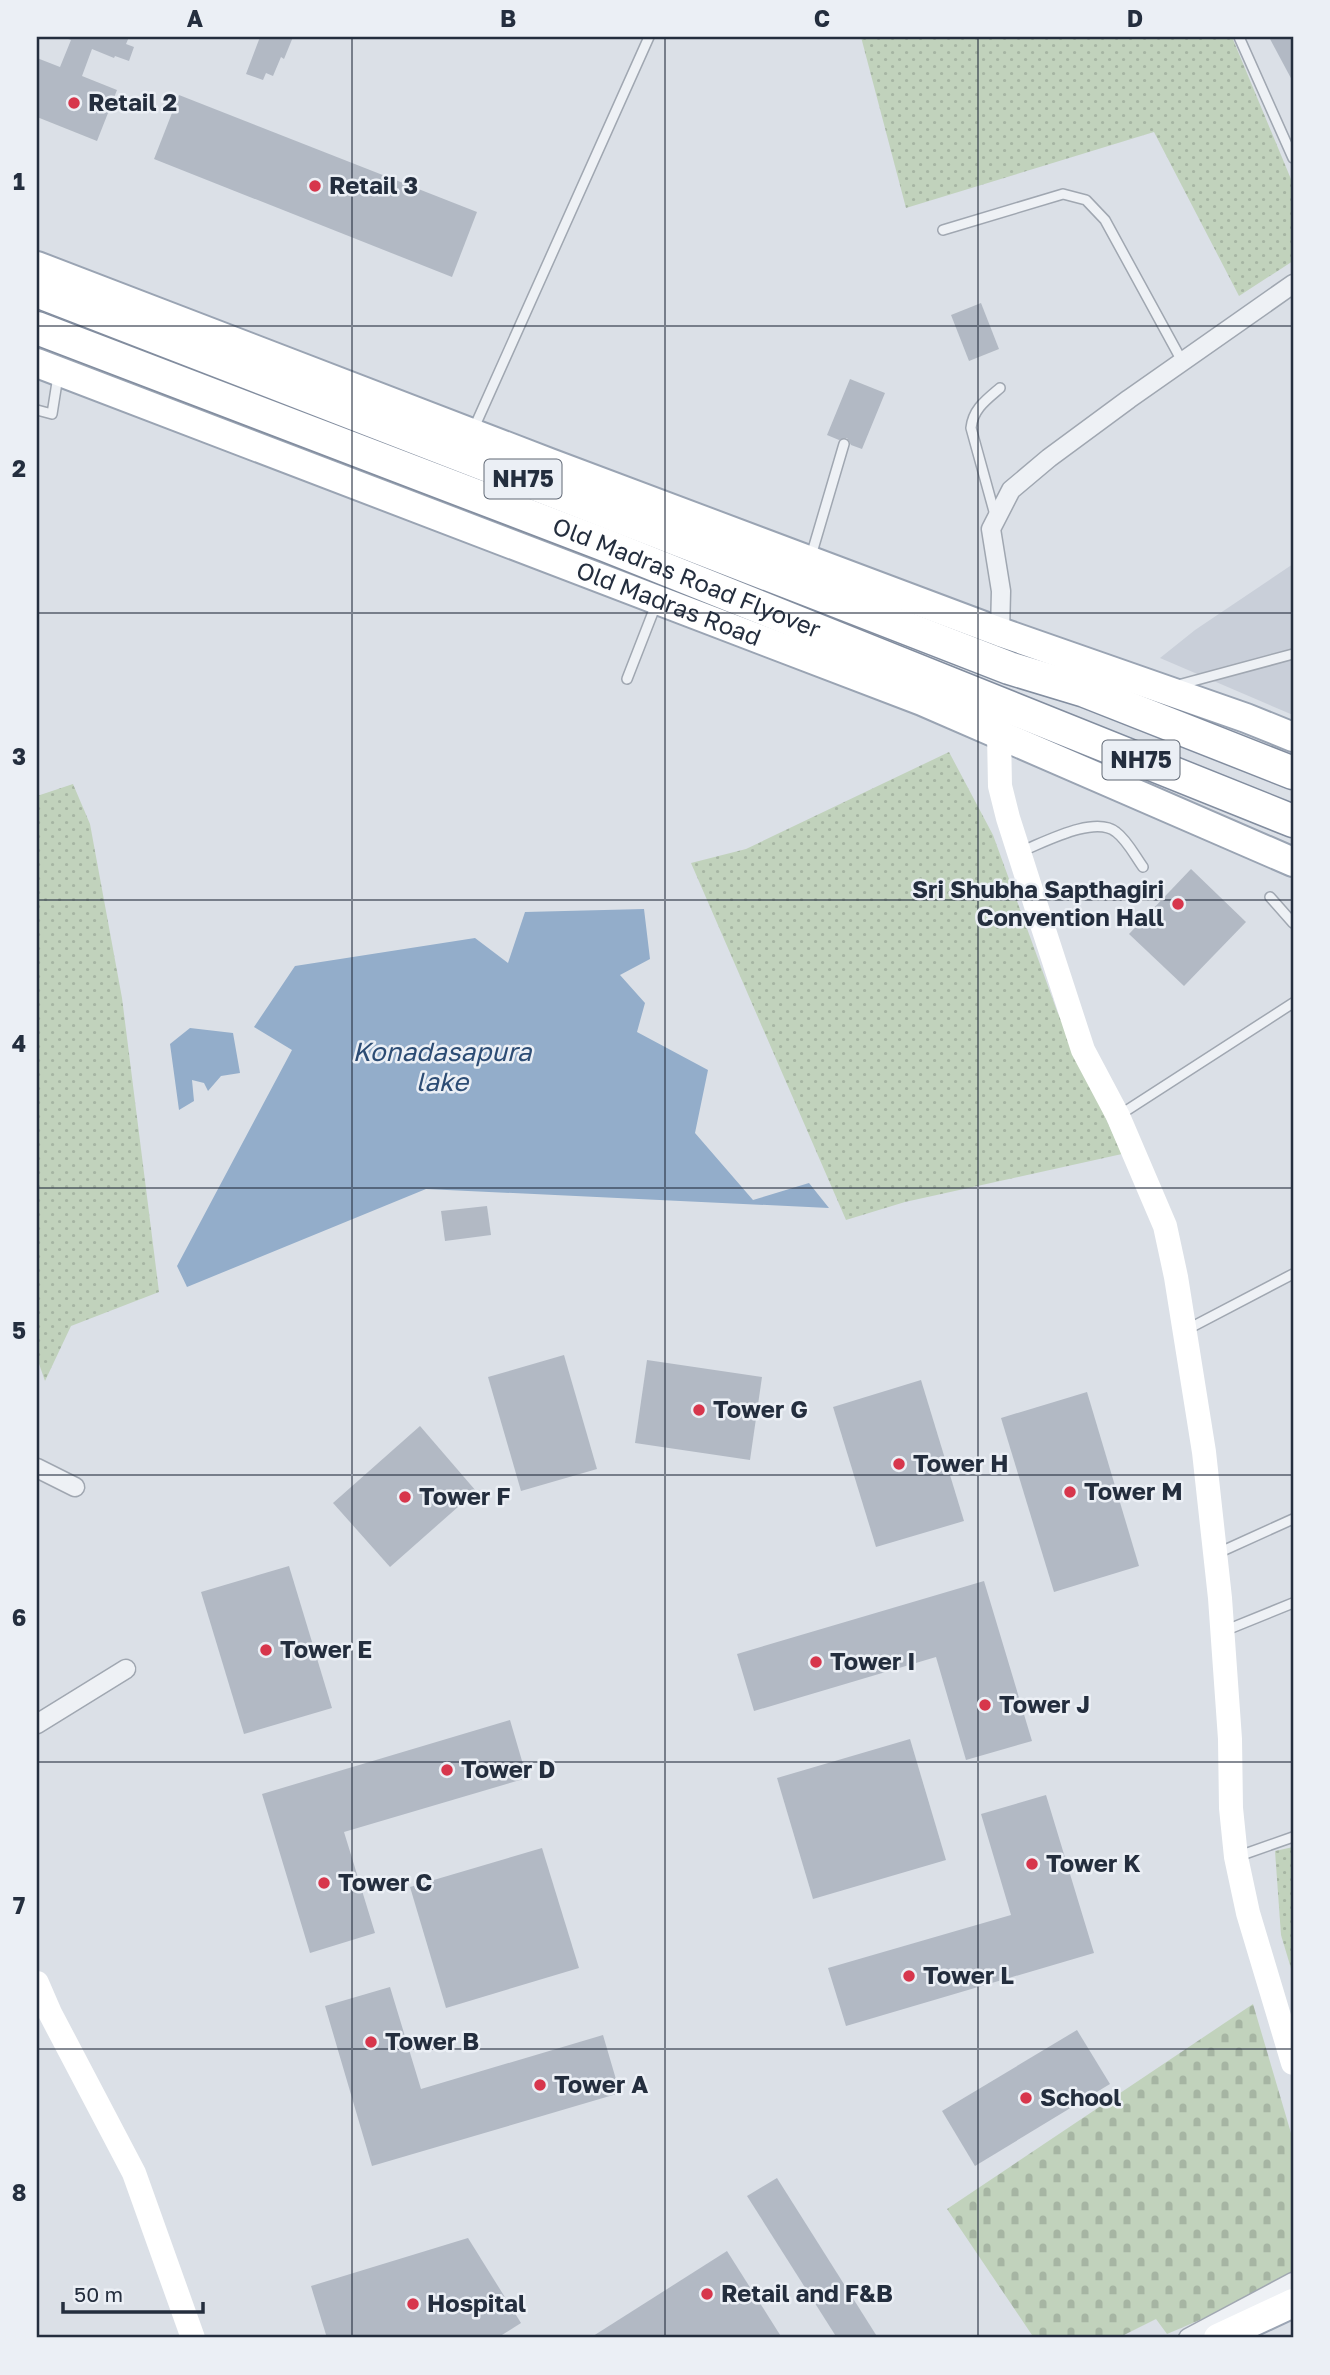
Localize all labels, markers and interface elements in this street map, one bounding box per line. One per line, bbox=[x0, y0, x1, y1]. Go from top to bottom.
text: A bbox=[187, 4, 204, 32]
text: B bbox=[500, 4, 516, 32]
text: C bbox=[814, 4, 830, 32]
text: D bbox=[1127, 4, 1143, 32]
place label: Retail 2 bbox=[88, 87, 177, 116]
marker: Retail 2 bbox=[66, 95, 82, 111]
text: 1 bbox=[13, 167, 25, 195]
place label: Retail 3 bbox=[329, 170, 418, 199]
marker: Retail 3 bbox=[307, 178, 323, 194]
text: 2 bbox=[12, 454, 26, 482]
road number: NH75 bbox=[484, 460, 562, 499]
street label: Old Madras Road Flyover bbox=[548, 511, 824, 645]
street label: Old Madras Road bbox=[572, 557, 764, 653]
road number: NH75 bbox=[1102, 740, 1180, 780]
text: 3 bbox=[12, 742, 26, 770]
place label: Sri Shubha Sapthagiri Convention Hall bbox=[912, 874, 1164, 931]
marker: Sri Shubha Sapthagiri Convention Hall bbox=[1170, 896, 1186, 912]
text: 4 bbox=[12, 1029, 26, 1057]
water label: Konadasapura lake bbox=[352, 1036, 533, 1097]
text: 5 bbox=[12, 1316, 26, 1344]
place label: Tower G bbox=[713, 1394, 808, 1423]
marker: Tower G bbox=[691, 1402, 707, 1418]
place label: Tower H bbox=[913, 1448, 1009, 1477]
marker: Tower H bbox=[891, 1456, 907, 1472]
place label: Tower M bbox=[1084, 1476, 1183, 1505]
place label: Tower F bbox=[419, 1481, 511, 1510]
marker: Tower M bbox=[1062, 1484, 1078, 1500]
marker: Tower F bbox=[397, 1489, 413, 1505]
text: 6 bbox=[12, 1603, 26, 1631]
place label: Tower E bbox=[280, 1634, 372, 1663]
marker: Tower E bbox=[258, 1642, 274, 1658]
place label: Tower I bbox=[830, 1646, 915, 1675]
marker: Tower I bbox=[808, 1654, 824, 1670]
place label: Tower J bbox=[999, 1689, 1090, 1718]
marker: Tower J bbox=[977, 1697, 993, 1713]
place label: Tower D bbox=[461, 1754, 555, 1783]
marker: Tower D bbox=[439, 1762, 455, 1778]
place label: Tower K bbox=[1046, 1848, 1141, 1877]
marker: Tower K bbox=[1024, 1856, 1040, 1872]
place label: Tower C bbox=[338, 1867, 432, 1896]
marker: Tower C bbox=[316, 1875, 332, 1891]
text: 7 bbox=[13, 1891, 25, 1919]
place label: Tower L bbox=[923, 1960, 1014, 1989]
marker: Tower L bbox=[901, 1968, 917, 1984]
place label: Tower B bbox=[385, 2026, 479, 2055]
marker: Tower B bbox=[363, 2034, 379, 2050]
place label: Tower A bbox=[554, 2069, 648, 2098]
marker: Tower A bbox=[532, 2077, 548, 2093]
place label: School bbox=[1040, 2082, 1121, 2111]
marker: School bbox=[1018, 2090, 1034, 2106]
text: 8 bbox=[12, 2178, 26, 2206]
scale bar bbox=[63, 2270, 203, 2314]
place label: Retail and F&B bbox=[721, 2278, 893, 2307]
text: 50 m bbox=[74, 2281, 123, 2307]
marker: Retail and F&B bbox=[699, 2286, 715, 2302]
place label: Hospital bbox=[427, 2288, 526, 2317]
marker: Hospital bbox=[405, 2296, 421, 2312]

